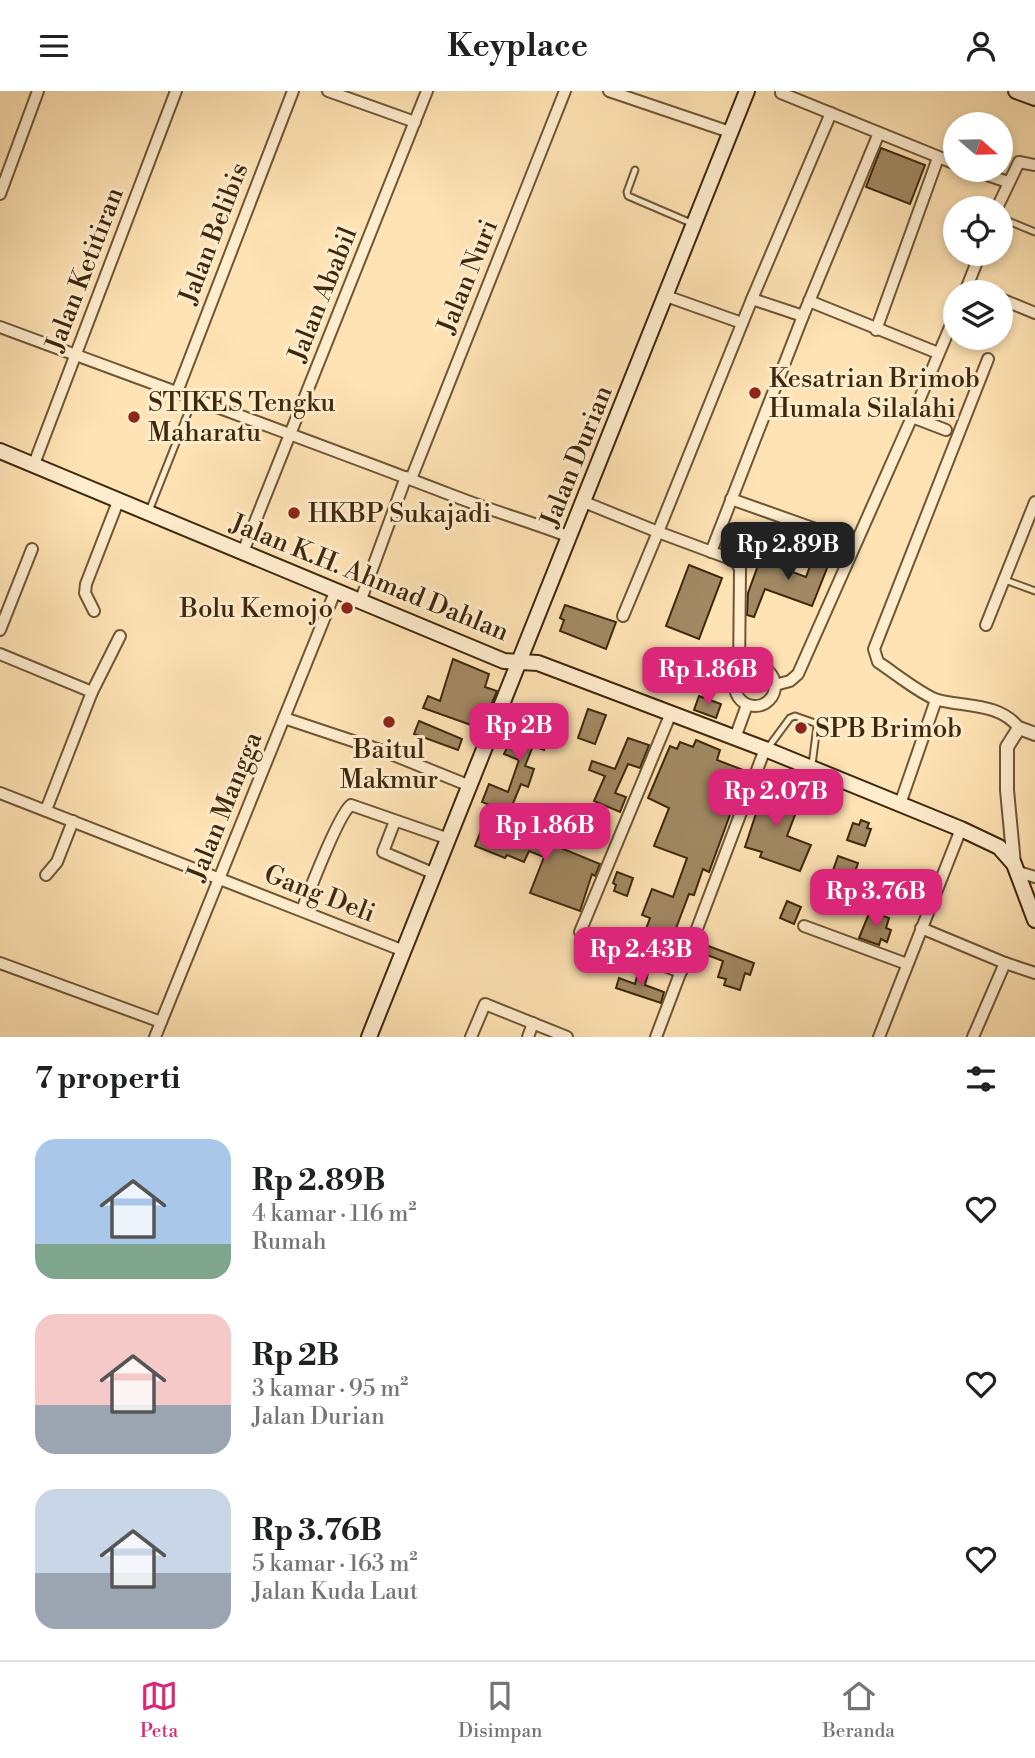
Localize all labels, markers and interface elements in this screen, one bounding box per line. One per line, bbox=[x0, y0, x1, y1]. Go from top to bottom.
text: Keyplace bbox=[447, 26, 588, 66]
icon: menu bbox=[35, 27, 73, 65]
icon: person bbox=[962, 27, 1000, 65]
north arrow bbox=[943, 112, 1013, 182]
map controls bbox=[943, 112, 1013, 350]
street label: Jalan Belibis bbox=[172, 158, 255, 309]
street label: Jalan Ketitiran bbox=[39, 183, 131, 357]
button: locate bbox=[943, 196, 1013, 266]
street label: Jalan Nuri bbox=[430, 215, 505, 339]
street label: Jalan Ababil bbox=[281, 222, 365, 367]
button: layers bbox=[943, 280, 1013, 350]
place label: Kesatrian Brimob Humala Silalahi bbox=[769, 363, 980, 425]
street label: Jalan Durian bbox=[534, 381, 620, 533]
marker: Kesatrian Brimob Humala Silalahi bbox=[747, 385, 763, 401]
place label: STIKES Tengku Maharatu bbox=[148, 387, 336, 449]
marker: STIKES Tengku Maharatu bbox=[126, 409, 142, 425]
place label: HKBP Sukajadi bbox=[308, 498, 491, 530]
marker: HKBP Sukajadi bbox=[286, 505, 302, 521]
street label: Jalan K.H. Ahmad Dahlan bbox=[225, 507, 513, 648]
pin: Rp 2.89B bbox=[716, 523, 860, 582]
text: Rp 2.89B bbox=[737, 531, 839, 559]
place label: Bolu Kemojo bbox=[179, 593, 333, 625]
marker: Bolu Kemojo bbox=[339, 600, 355, 616]
pin: Rp 1.86B bbox=[636, 647, 780, 707]
text: Rp 1.86B bbox=[658, 656, 758, 684]
pin: Rp 2B bbox=[470, 703, 568, 763]
text: Rp 2B bbox=[486, 712, 552, 740]
place label: SPB Brimob bbox=[815, 713, 962, 745]
marker: Baitul Makmur bbox=[381, 714, 397, 730]
marker: SPB Brimob bbox=[793, 720, 809, 736]
street label: Jalan Mangga bbox=[180, 727, 270, 886]
place label: Baitul Makmur bbox=[340, 734, 438, 796]
pin: Rp 2.07B bbox=[704, 769, 848, 829]
text: Rp 2.07B bbox=[724, 778, 828, 806]
pin: Rp 1.86B bbox=[473, 803, 617, 863]
text: Rp 1.86B bbox=[495, 812, 595, 840]
street label: Gang Deli bbox=[260, 858, 380, 930]
pin: Rp 3.76B bbox=[804, 869, 948, 929]
text: Rp 3.76B bbox=[826, 878, 926, 906]
pin: Rp 2.43B bbox=[569, 927, 713, 987]
text: Rp 2.43B bbox=[590, 936, 692, 964]
text: 7 properti bbox=[35, 1060, 180, 1098]
icon: filters bbox=[962, 1060, 1000, 1098]
text: Rp 2.89B bbox=[252, 1162, 386, 1200]
icon: home bbox=[91, 1167, 175, 1251]
icon: heart bbox=[962, 1190, 1000, 1228]
text: 4 kamar · 116 m² bbox=[252, 1200, 416, 1228]
text: Rumah bbox=[252, 1228, 327, 1256]
text: Rp 2B bbox=[252, 1337, 339, 1375]
icon: home bbox=[91, 1342, 175, 1426]
icon: heart bbox=[962, 1365, 1000, 1403]
text: 3 kamar · 95 m² bbox=[252, 1375, 408, 1403]
text: Jalan Durian bbox=[252, 1403, 385, 1431]
text: Rp 3.76B bbox=[252, 1512, 382, 1550]
icon: home bbox=[91, 1517, 175, 1601]
icon: heart bbox=[962, 1540, 1000, 1578]
text: 5 kamar · 163 m² bbox=[252, 1550, 417, 1578]
text: Jalan Kuda Laut bbox=[252, 1578, 418, 1606]
tab: Peta bbox=[140, 1677, 178, 1743]
tab: Disimpan bbox=[458, 1677, 542, 1743]
tab: Beranda bbox=[822, 1677, 895, 1743]

